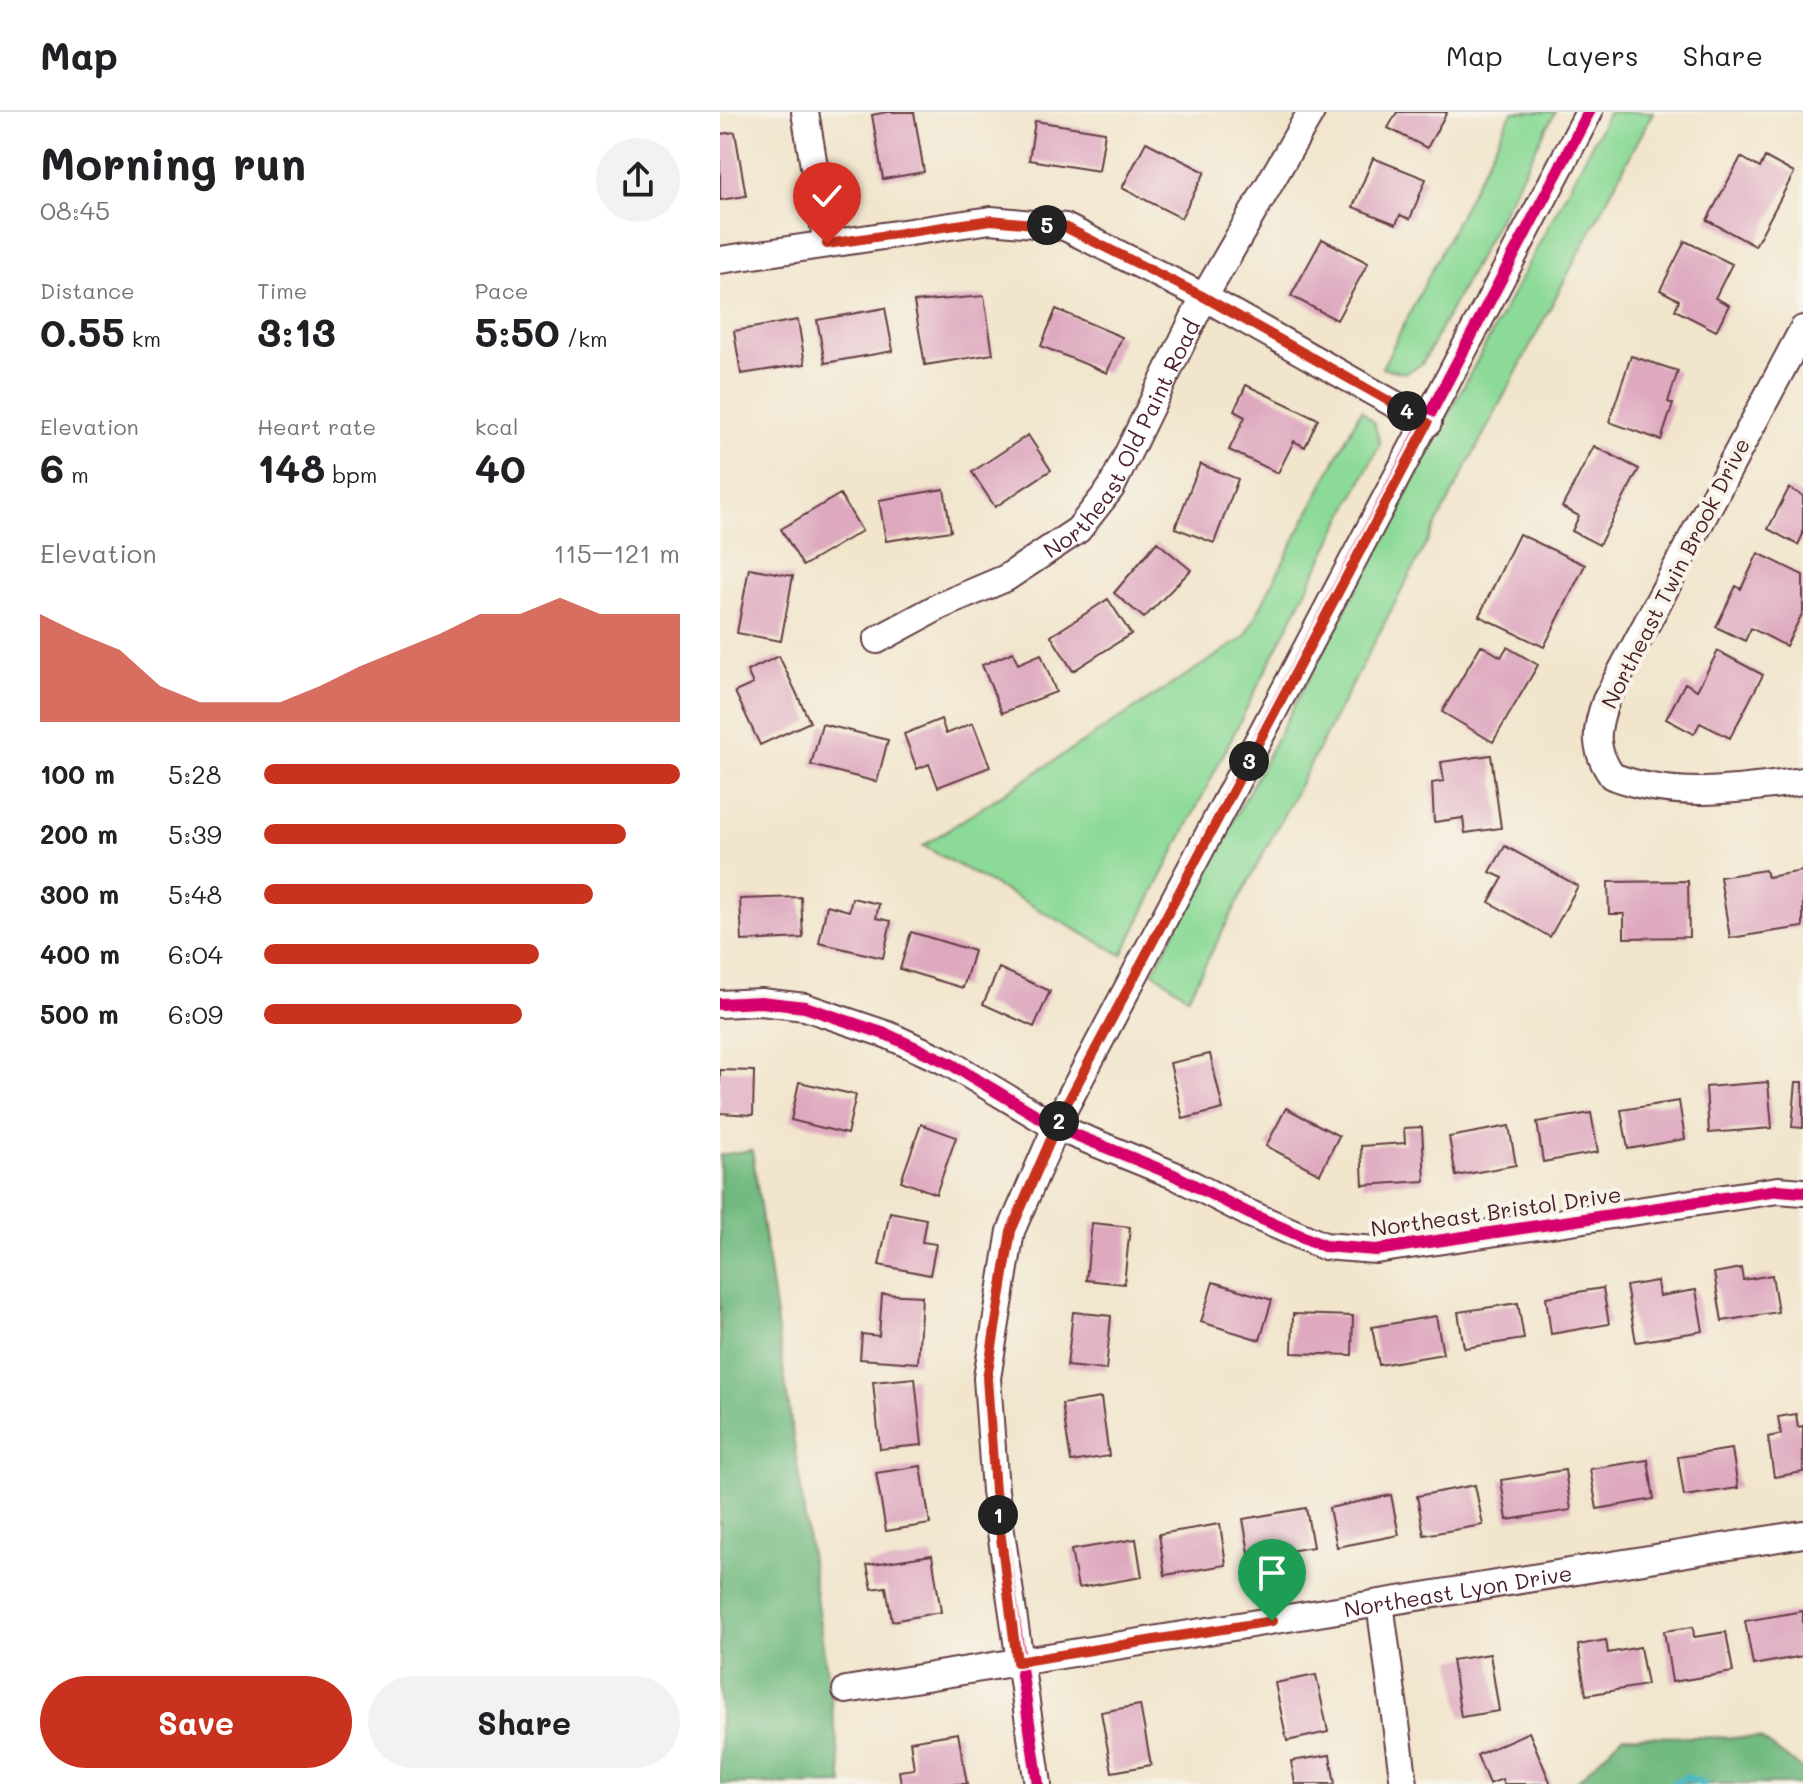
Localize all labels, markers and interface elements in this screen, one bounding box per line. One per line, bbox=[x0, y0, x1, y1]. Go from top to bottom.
text: Map bbox=[40, 30, 118, 80]
text: Map bbox=[1446, 37, 1503, 73]
text: Layers bbox=[1547, 37, 1639, 73]
text: Share bbox=[1683, 37, 1763, 73]
text: Morning run bbox=[40, 134, 306, 191]
button: share bbox=[596, 138, 680, 222]
pin bbox=[793, 162, 861, 244]
icon: check bbox=[805, 174, 849, 218]
text: 08:45 bbox=[40, 193, 110, 227]
pin: 5 bbox=[1027, 205, 1067, 245]
text: 5 bbox=[1041, 210, 1053, 239]
text: Distance bbox=[40, 276, 135, 305]
text: Time bbox=[257, 276, 307, 305]
text: Pace bbox=[475, 276, 528, 305]
text: 0.55 bbox=[40, 305, 125, 357]
text: 3:13 bbox=[257, 305, 336, 357]
text: 5:50 bbox=[475, 305, 560, 357]
street label: Northeast Old Paint Road bbox=[1037, 314, 1206, 564]
text: km bbox=[125, 324, 161, 353]
text: /km bbox=[560, 324, 608, 353]
pin: 4 bbox=[1387, 391, 1427, 431]
text: 4 bbox=[1400, 396, 1414, 425]
text: Elevation bbox=[40, 412, 139, 441]
text: Heart rate bbox=[257, 412, 376, 441]
text: kcal bbox=[475, 412, 519, 441]
street label: Northeast Twin Brook Drive bbox=[1594, 433, 1756, 713]
text: 6 bbox=[40, 441, 64, 493]
text: 148 bbox=[257, 441, 325, 493]
text: 40 bbox=[475, 441, 526, 493]
text: m bbox=[64, 460, 89, 489]
text: bpm bbox=[325, 460, 377, 489]
text: Elevation bbox=[40, 536, 157, 570]
text: 115–121 m bbox=[554, 536, 680, 570]
pin: 3 bbox=[1229, 741, 1269, 781]
text: 3 bbox=[1242, 746, 1256, 775]
text: 100 m bbox=[40, 757, 115, 791]
text: 5:28 bbox=[168, 757, 221, 791]
text: 200 m bbox=[40, 817, 118, 851]
text: 5:39 bbox=[168, 817, 222, 851]
text: 300 m bbox=[40, 877, 119, 911]
text: 5:48 bbox=[168, 877, 222, 911]
text: 400 m bbox=[40, 937, 120, 971]
text: 6:04 bbox=[168, 937, 223, 971]
text: 500 m bbox=[40, 997, 119, 1031]
text: 6:09 bbox=[168, 997, 223, 1031]
pin: 2 bbox=[1039, 1101, 1079, 1141]
text: 2 bbox=[1053, 1106, 1065, 1135]
street label: Northeast Bristol Drive bbox=[1369, 1179, 1623, 1243]
pin: 1 bbox=[978, 1495, 1018, 1535]
text: 1 bbox=[993, 1500, 1003, 1529]
pin bbox=[1238, 1539, 1306, 1621]
icon: arrive bbox=[1250, 1551, 1294, 1595]
street label: Northeast Lyon Drive bbox=[1342, 1557, 1574, 1623]
button: Save bbox=[40, 1676, 352, 1768]
button: Share bbox=[368, 1676, 680, 1768]

